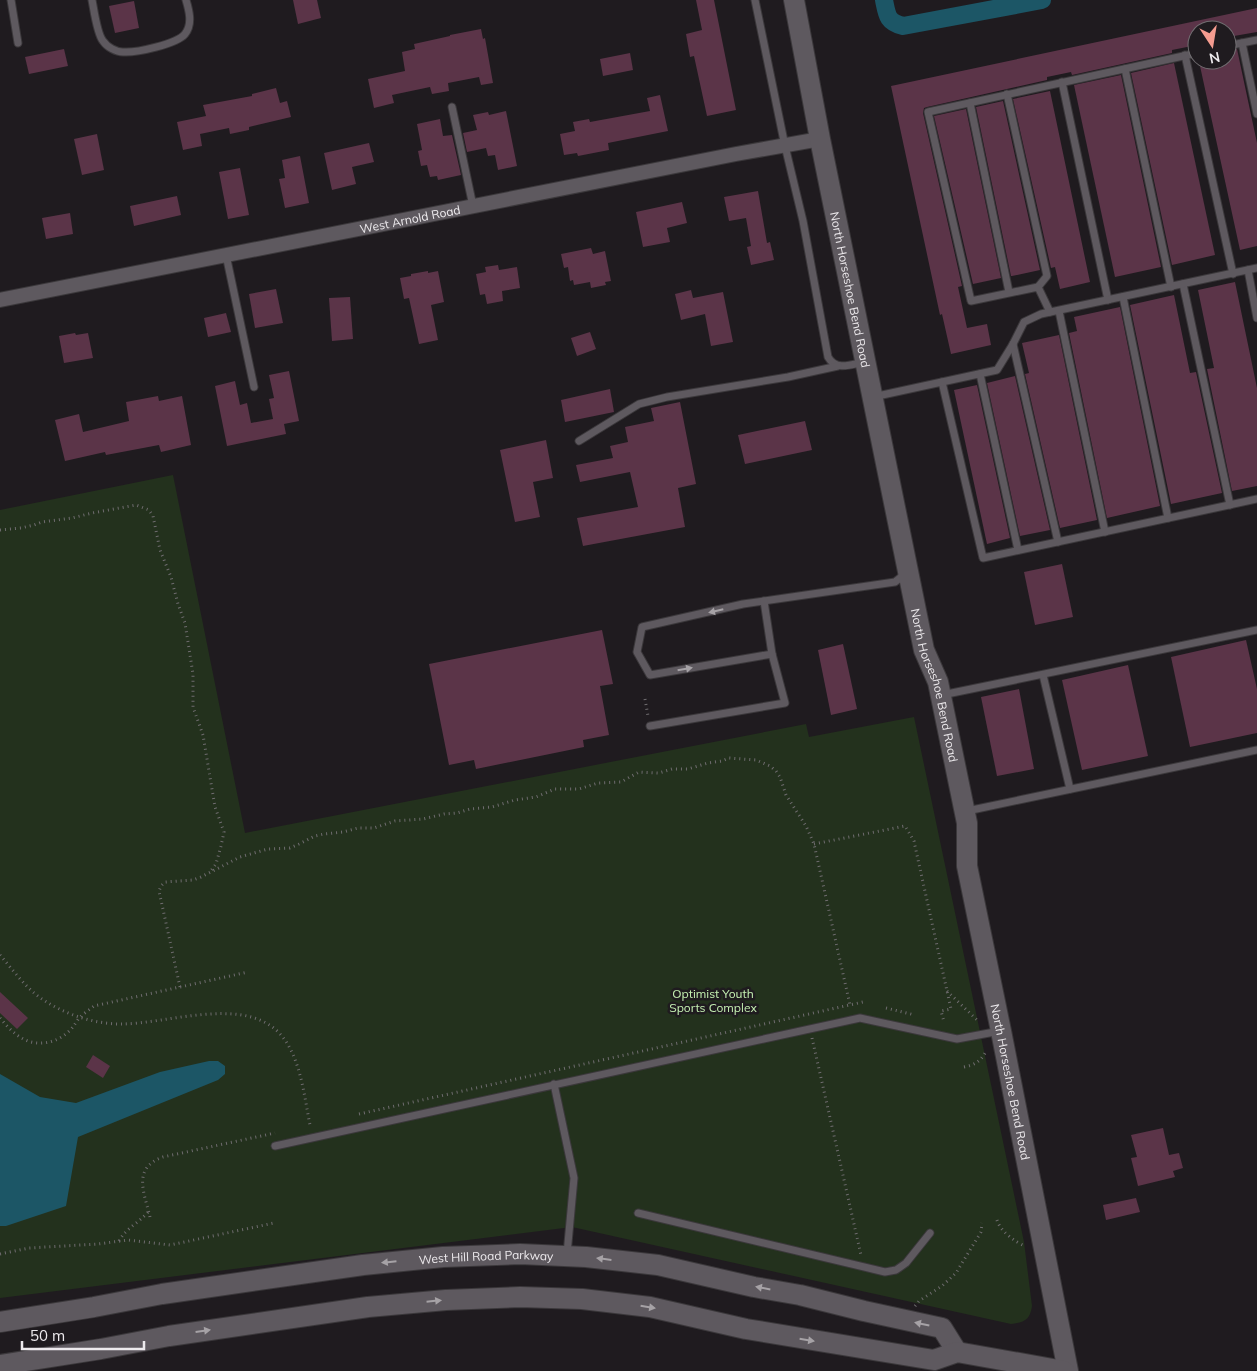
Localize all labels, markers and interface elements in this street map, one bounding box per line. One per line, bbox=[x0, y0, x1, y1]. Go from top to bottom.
north arrow bbox=[1187, 20, 1237, 70]
text: N bbox=[1208, 48, 1222, 68]
street label: West Arnold Road bbox=[358, 201, 462, 236]
street label: North Horseshoe Bend Road bbox=[827, 210, 874, 369]
one-way arrow bbox=[708, 607, 724, 615]
street label: North Horseshoe Bend Road bbox=[908, 607, 962, 763]
one-way arrow bbox=[677, 664, 693, 672]
park label: Optimist Youth Sports Complex bbox=[669, 986, 757, 1015]
street label: North Horseshoe Bend Road bbox=[988, 1002, 1034, 1161]
street label: West Hill Road Parkway bbox=[418, 1246, 554, 1267]
one-way arrow bbox=[596, 1255, 612, 1263]
one-way arrow bbox=[381, 1258, 397, 1266]
one-way arrow bbox=[755, 1284, 771, 1292]
one-way arrow bbox=[426, 1297, 442, 1305]
one-way arrow bbox=[641, 1304, 657, 1312]
scale bar bbox=[22, 1318, 145, 1350]
one-way arrow bbox=[914, 1320, 930, 1328]
text: 50 m bbox=[30, 1326, 65, 1345]
one-way arrow bbox=[196, 1327, 212, 1335]
one-way arrow bbox=[800, 1336, 816, 1344]

